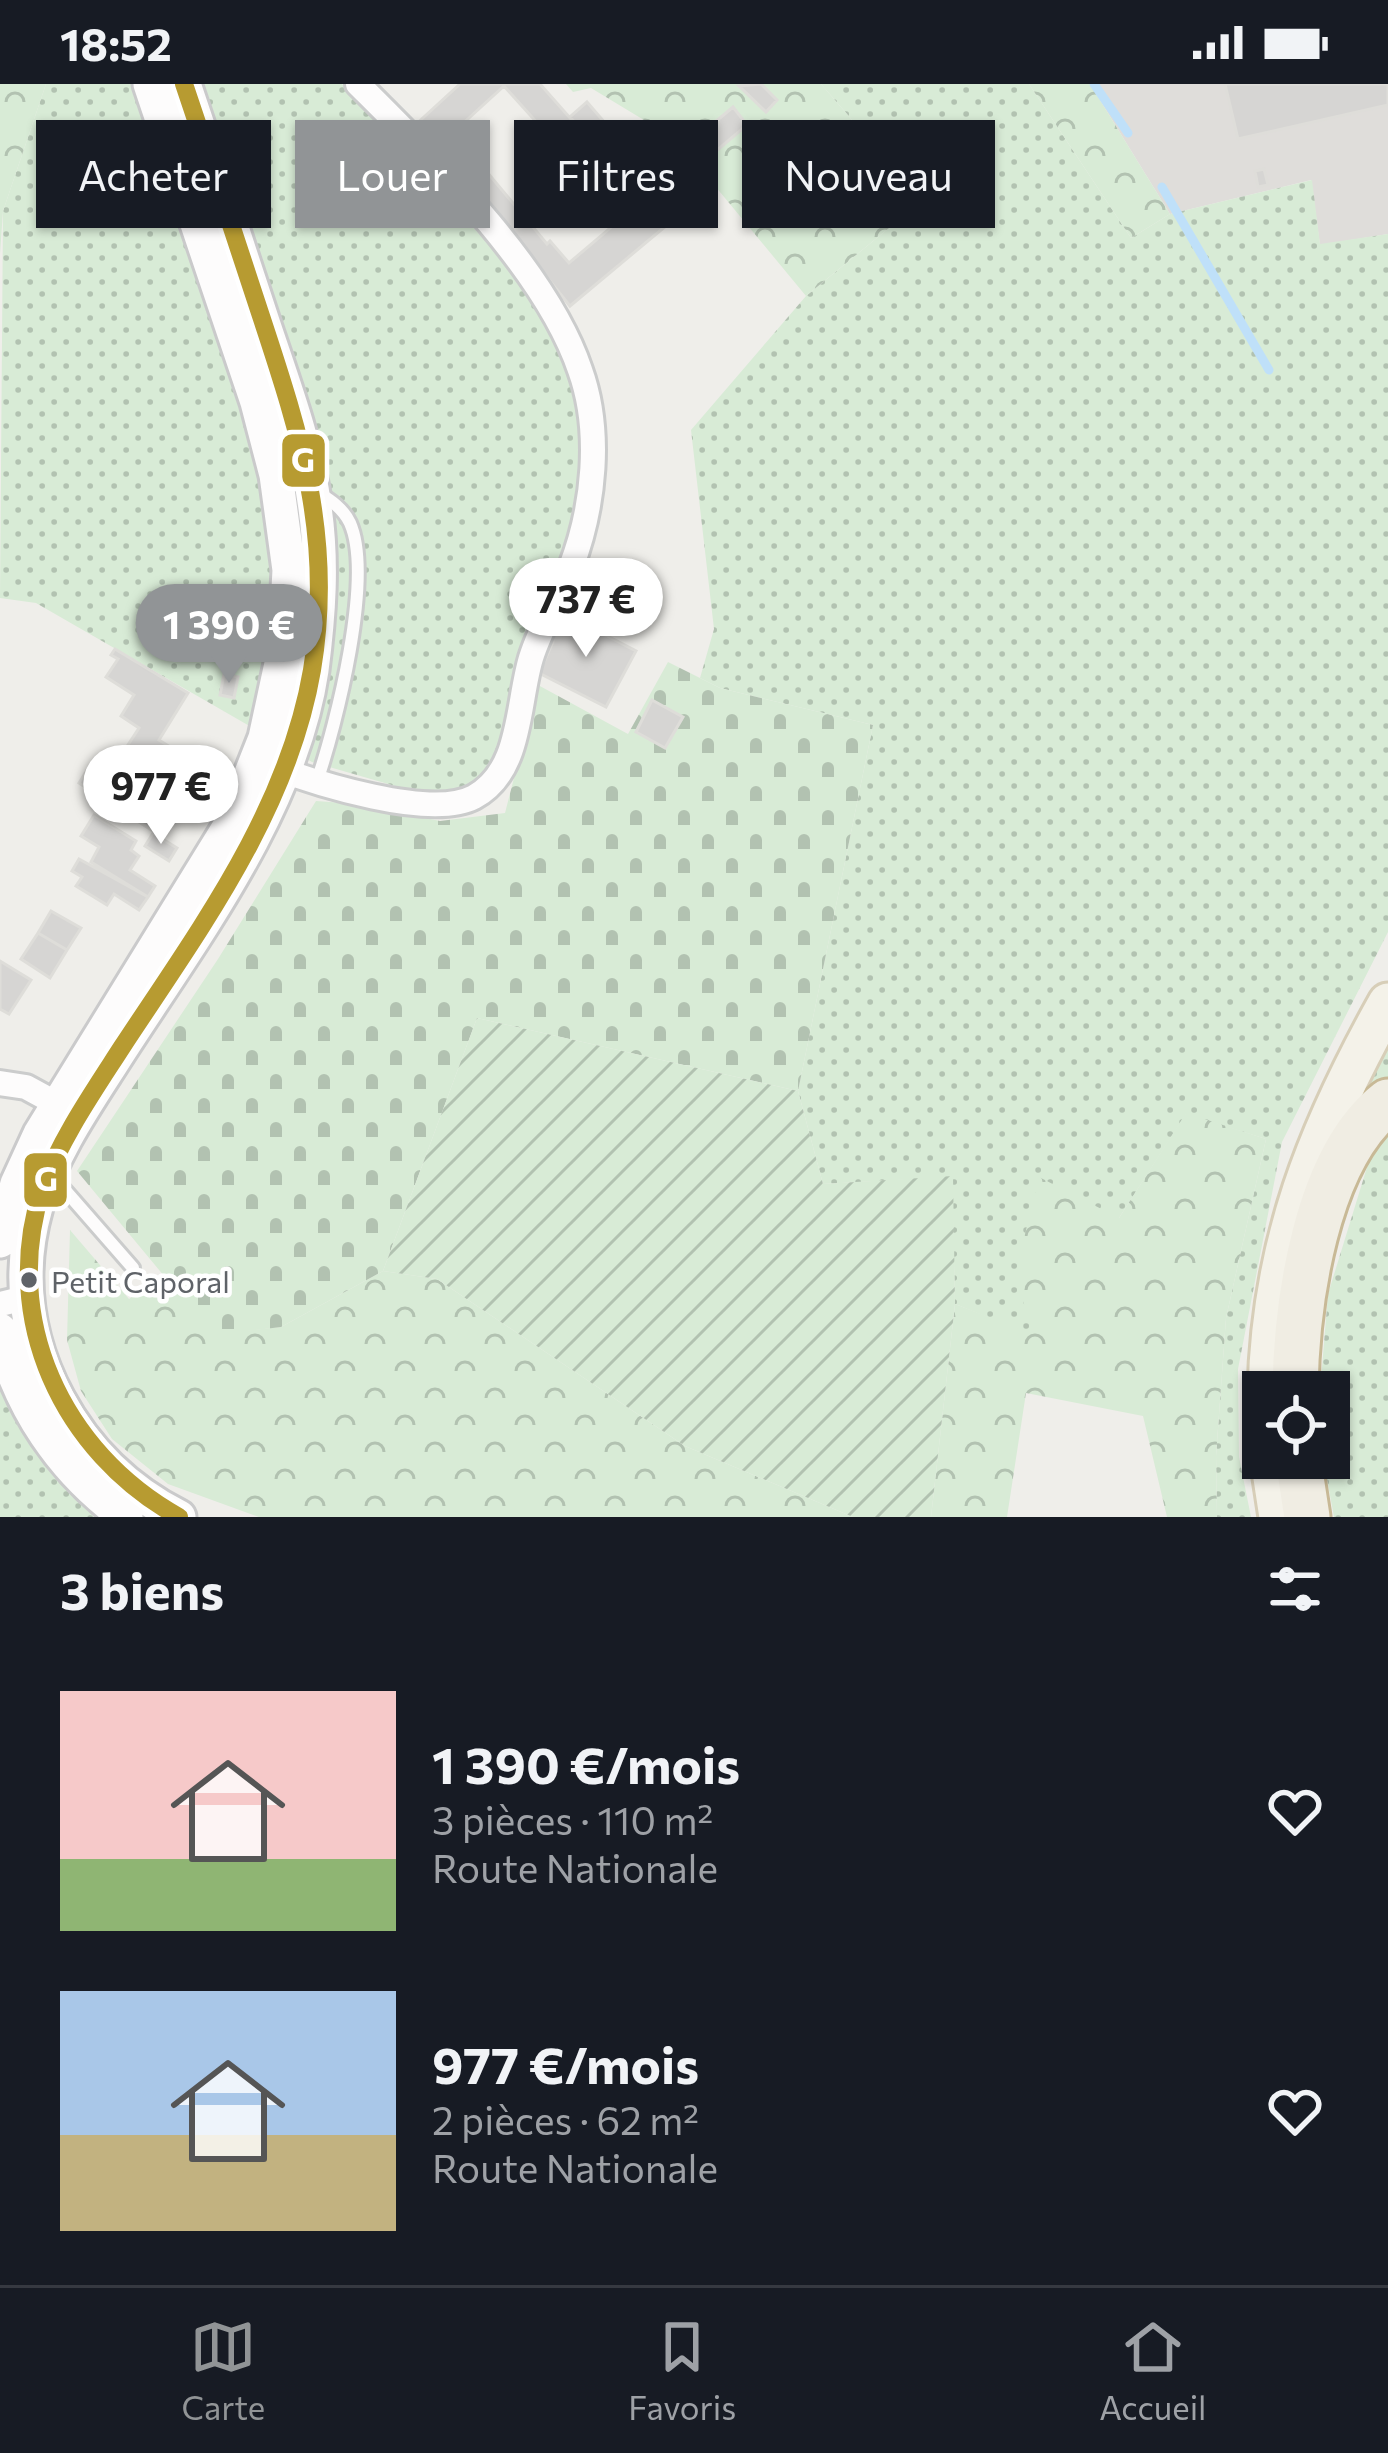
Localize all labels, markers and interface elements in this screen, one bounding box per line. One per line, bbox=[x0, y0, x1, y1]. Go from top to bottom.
text: 18:52 bbox=[60, 15, 172, 70]
chip: Acheter bbox=[36, 120, 271, 228]
chip: Louer bbox=[295, 120, 490, 228]
chip: Filtres bbox=[514, 120, 718, 228]
chip: Nouveau bbox=[742, 120, 995, 228]
line badge: G bbox=[280, 432, 327, 489]
text: G bbox=[291, 438, 315, 479]
pin: 737 € bbox=[502, 558, 670, 660]
text: 737 € bbox=[536, 573, 636, 621]
pin: 1 390 € bbox=[118, 584, 340, 686]
text: 1 390 € bbox=[163, 599, 295, 647]
pin: 977 € bbox=[77, 745, 245, 847]
text: 977 € bbox=[110, 760, 212, 808]
line badge: G bbox=[22, 1151, 69, 1209]
text: G bbox=[34, 1157, 58, 1198]
place label: Petit Caporal bbox=[51, 1262, 230, 1299]
marker: Petit Caporal bbox=[18, 1269, 40, 1291]
map controls bbox=[1242, 1371, 1350, 1479]
button: locate bbox=[1242, 1371, 1350, 1479]
icon: filters bbox=[1262, 1556, 1328, 1622]
text: 3 biens bbox=[60, 1558, 224, 1621]
text: 1 390 €/mois bbox=[432, 1732, 740, 1795]
icon: home bbox=[156, 1739, 300, 1883]
icon: heart bbox=[1262, 1778, 1328, 1844]
text: 3 pièces · 110 m² bbox=[432, 1795, 713, 1843]
text: Route Nationale bbox=[432, 1843, 718, 1891]
text: 977 €/mois bbox=[432, 2032, 699, 2095]
icon: home bbox=[156, 2039, 300, 2183]
icon: heart bbox=[1262, 2078, 1328, 2144]
text: 2 pièces · 62 m² bbox=[432, 2095, 699, 2143]
text: Route Nationale bbox=[432, 2143, 718, 2191]
tab: Carte bbox=[182, 2314, 265, 2427]
tab: Favoris bbox=[628, 2314, 736, 2427]
tab: Accueil bbox=[1099, 2314, 1207, 2427]

